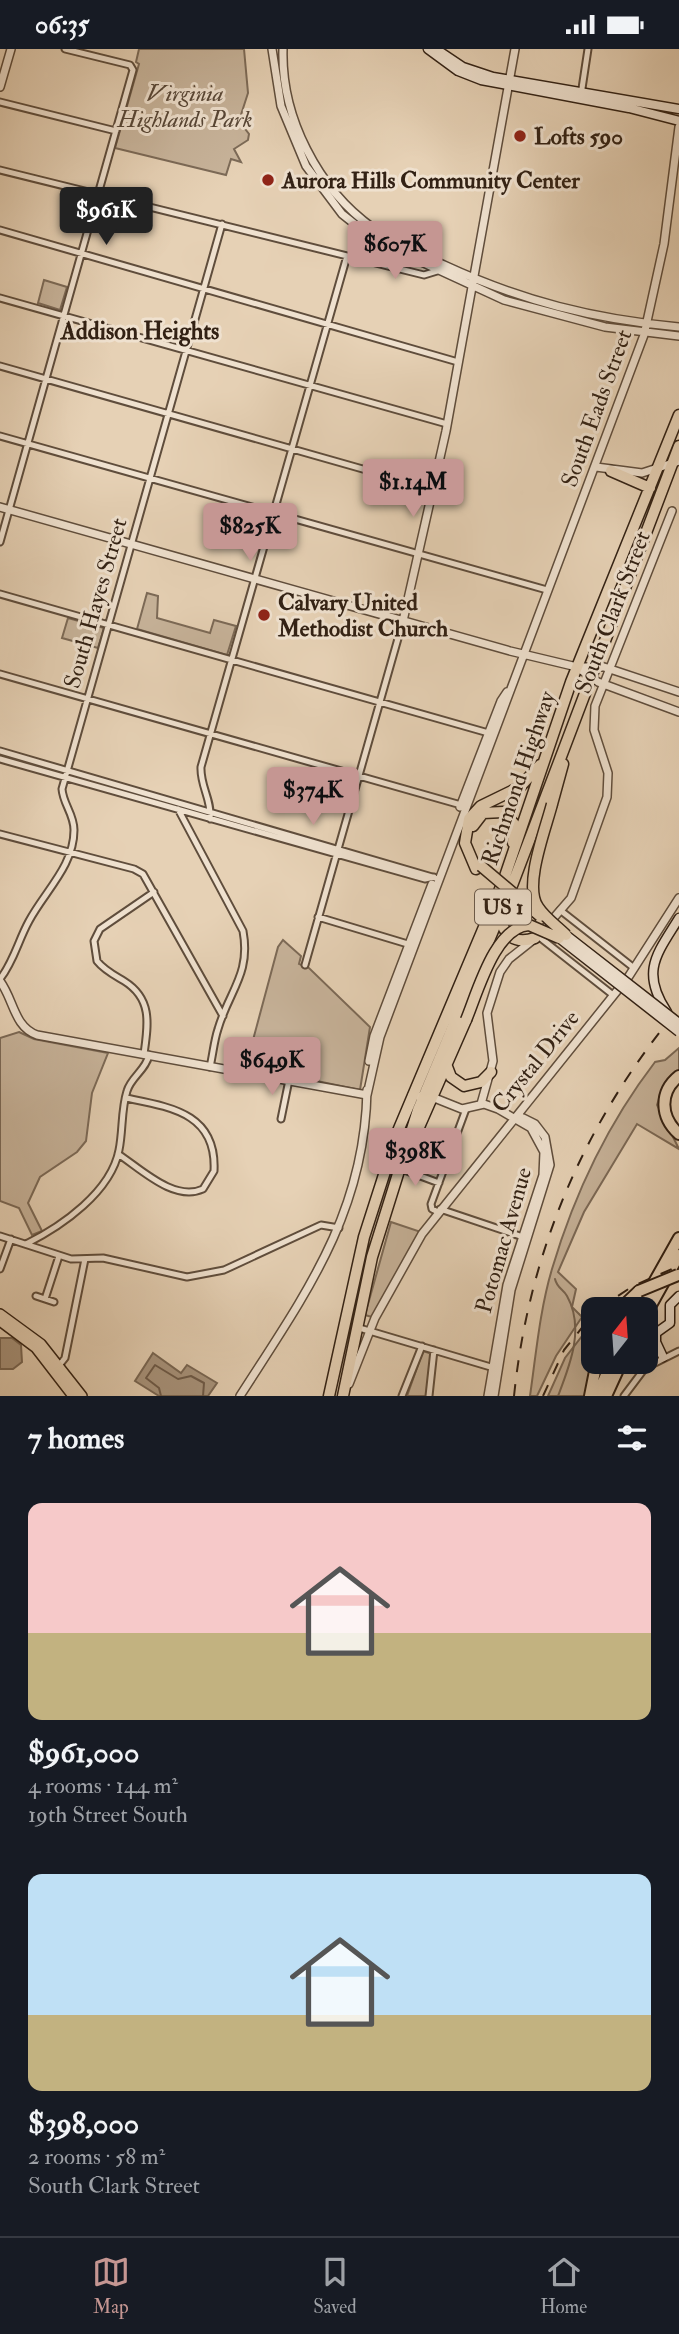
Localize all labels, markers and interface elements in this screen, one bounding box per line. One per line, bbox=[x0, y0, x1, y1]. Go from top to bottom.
text: 06:35 bbox=[35, 9, 89, 41]
park label: Virginia Highlands Park bbox=[117, 79, 252, 134]
place label: Lofts 590 bbox=[534, 122, 623, 151]
marker: Lofts 590 bbox=[512, 128, 528, 144]
place label: Aurora Hills Community Center bbox=[281, 166, 580, 196]
marker: Aurora Hills Community Center bbox=[260, 172, 276, 188]
pin: $961K bbox=[57, 187, 155, 247]
text: $961K bbox=[76, 195, 136, 224]
pin: $607K bbox=[346, 222, 444, 281]
text: $607K bbox=[363, 229, 427, 258]
district label: Addison Heights bbox=[60, 316, 219, 347]
street label: South Eads Street bbox=[555, 325, 638, 491]
pin: $1.14M bbox=[356, 459, 470, 519]
text: $1.14M bbox=[379, 467, 447, 496]
pin: $825K bbox=[201, 503, 299, 563]
text: $825K bbox=[219, 511, 281, 540]
street label: South Hayes Street bbox=[57, 515, 134, 692]
street label: South Clark Street bbox=[568, 527, 657, 698]
place label: Calvary United Methodist Church bbox=[277, 588, 448, 643]
marker: Calvary United Methodist Church bbox=[256, 607, 272, 623]
street label: Richmond Highway bbox=[475, 687, 562, 869]
pin: $374K bbox=[264, 767, 362, 827]
text: $374K bbox=[283, 775, 343, 804]
road number: US 1 bbox=[475, 889, 531, 925]
street label: Crystal Drive bbox=[485, 1004, 586, 1118]
pin: $649K bbox=[223, 1037, 321, 1097]
text: $649K bbox=[240, 1045, 304, 1074]
pin: $398K bbox=[366, 1129, 464, 1188]
text: $398K bbox=[385, 1136, 445, 1165]
street label: Potomac Avenue bbox=[469, 1164, 538, 1316]
north arrow bbox=[581, 1297, 658, 1374]
map controls bbox=[581, 1297, 658, 1374]
icon: filters bbox=[613, 1419, 651, 1457]
text: 7 homes bbox=[28, 1420, 124, 1457]
icon: home bbox=[277, 1548, 403, 1674]
text: $961,000 bbox=[28, 1734, 139, 1771]
text: 4 rooms · 144 m² bbox=[28, 1771, 178, 1800]
text: 19th Street South bbox=[28, 1800, 188, 1829]
icon: home bbox=[277, 1919, 403, 2045]
text: $398,000 bbox=[28, 2105, 139, 2142]
text: 2 rooms · 58 m² bbox=[28, 2142, 165, 2171]
text: South Clark Street bbox=[28, 2171, 200, 2200]
tab: Map bbox=[92, 2253, 130, 2319]
tab: Saved bbox=[313, 2253, 357, 2319]
tab: Home bbox=[540, 2253, 587, 2319]

